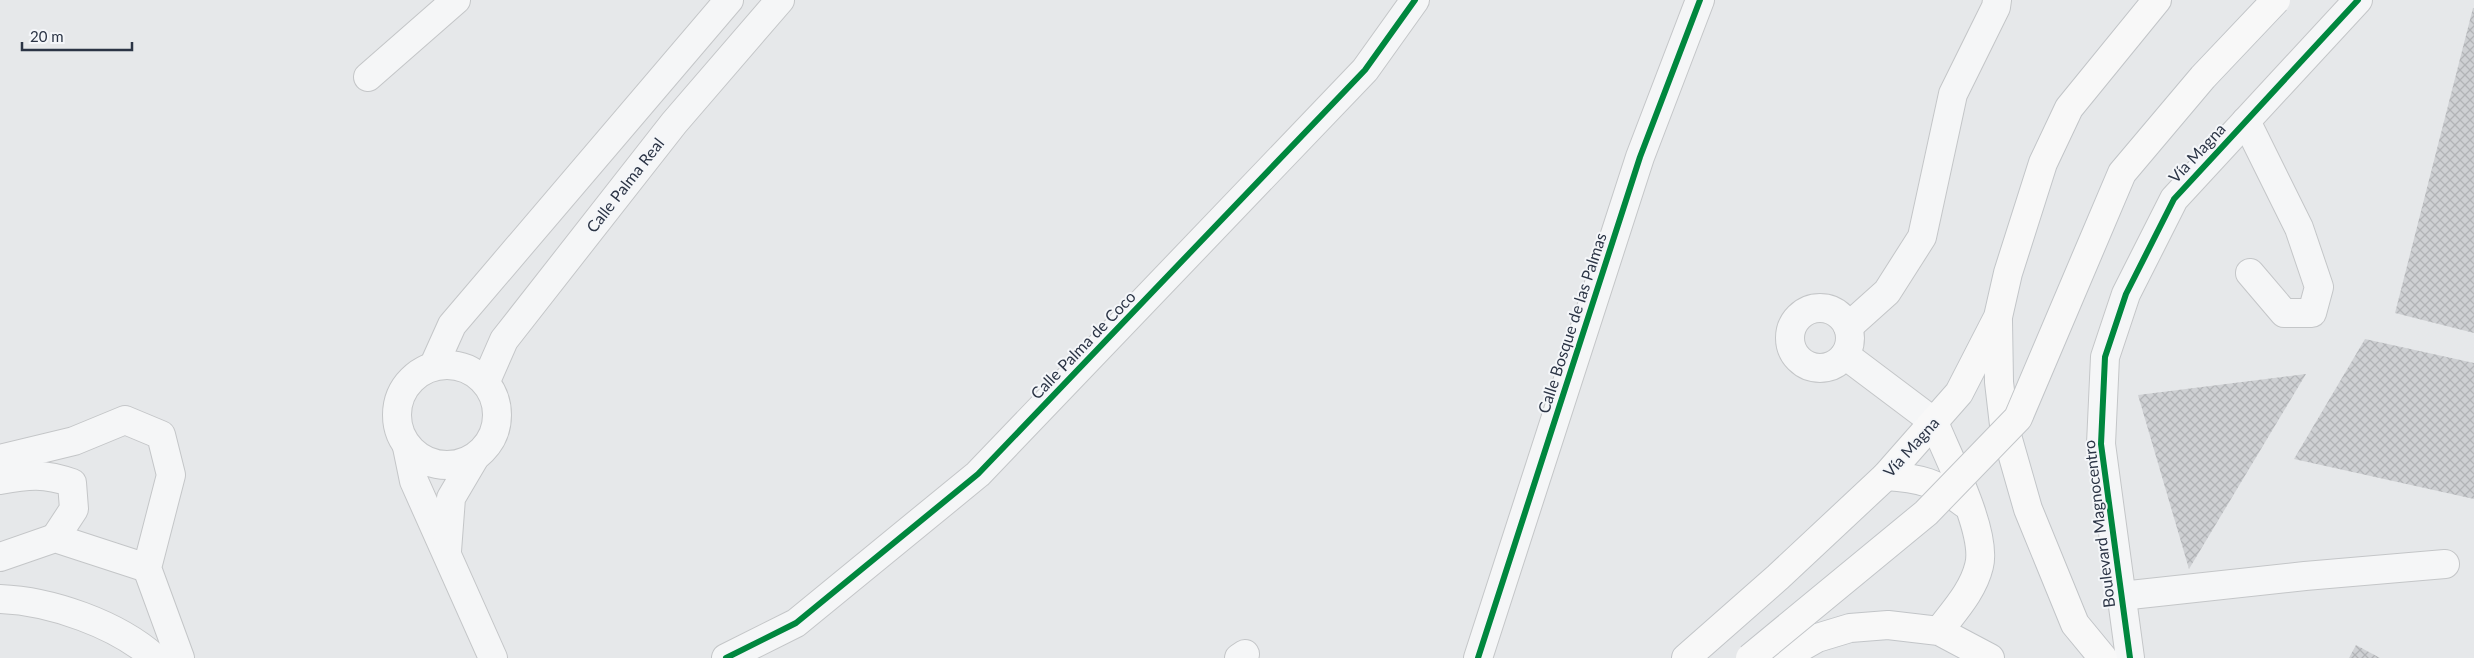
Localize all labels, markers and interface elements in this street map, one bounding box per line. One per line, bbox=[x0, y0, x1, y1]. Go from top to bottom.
scale bar bbox=[22, 20, 132, 52]
text: 20 m bbox=[30, 27, 64, 45]
street label: Vía Magna bbox=[2164, 119, 2229, 186]
street label: Calle Palma Real bbox=[582, 134, 667, 236]
street label: Calle Bosque de las Palmas bbox=[1533, 230, 1610, 416]
street label: Calle Palma de Coco bbox=[1026, 287, 1139, 403]
street label: Vía Magna bbox=[1879, 413, 1942, 481]
street label: Boulevard Magnocentro bbox=[2079, 439, 2118, 609]

